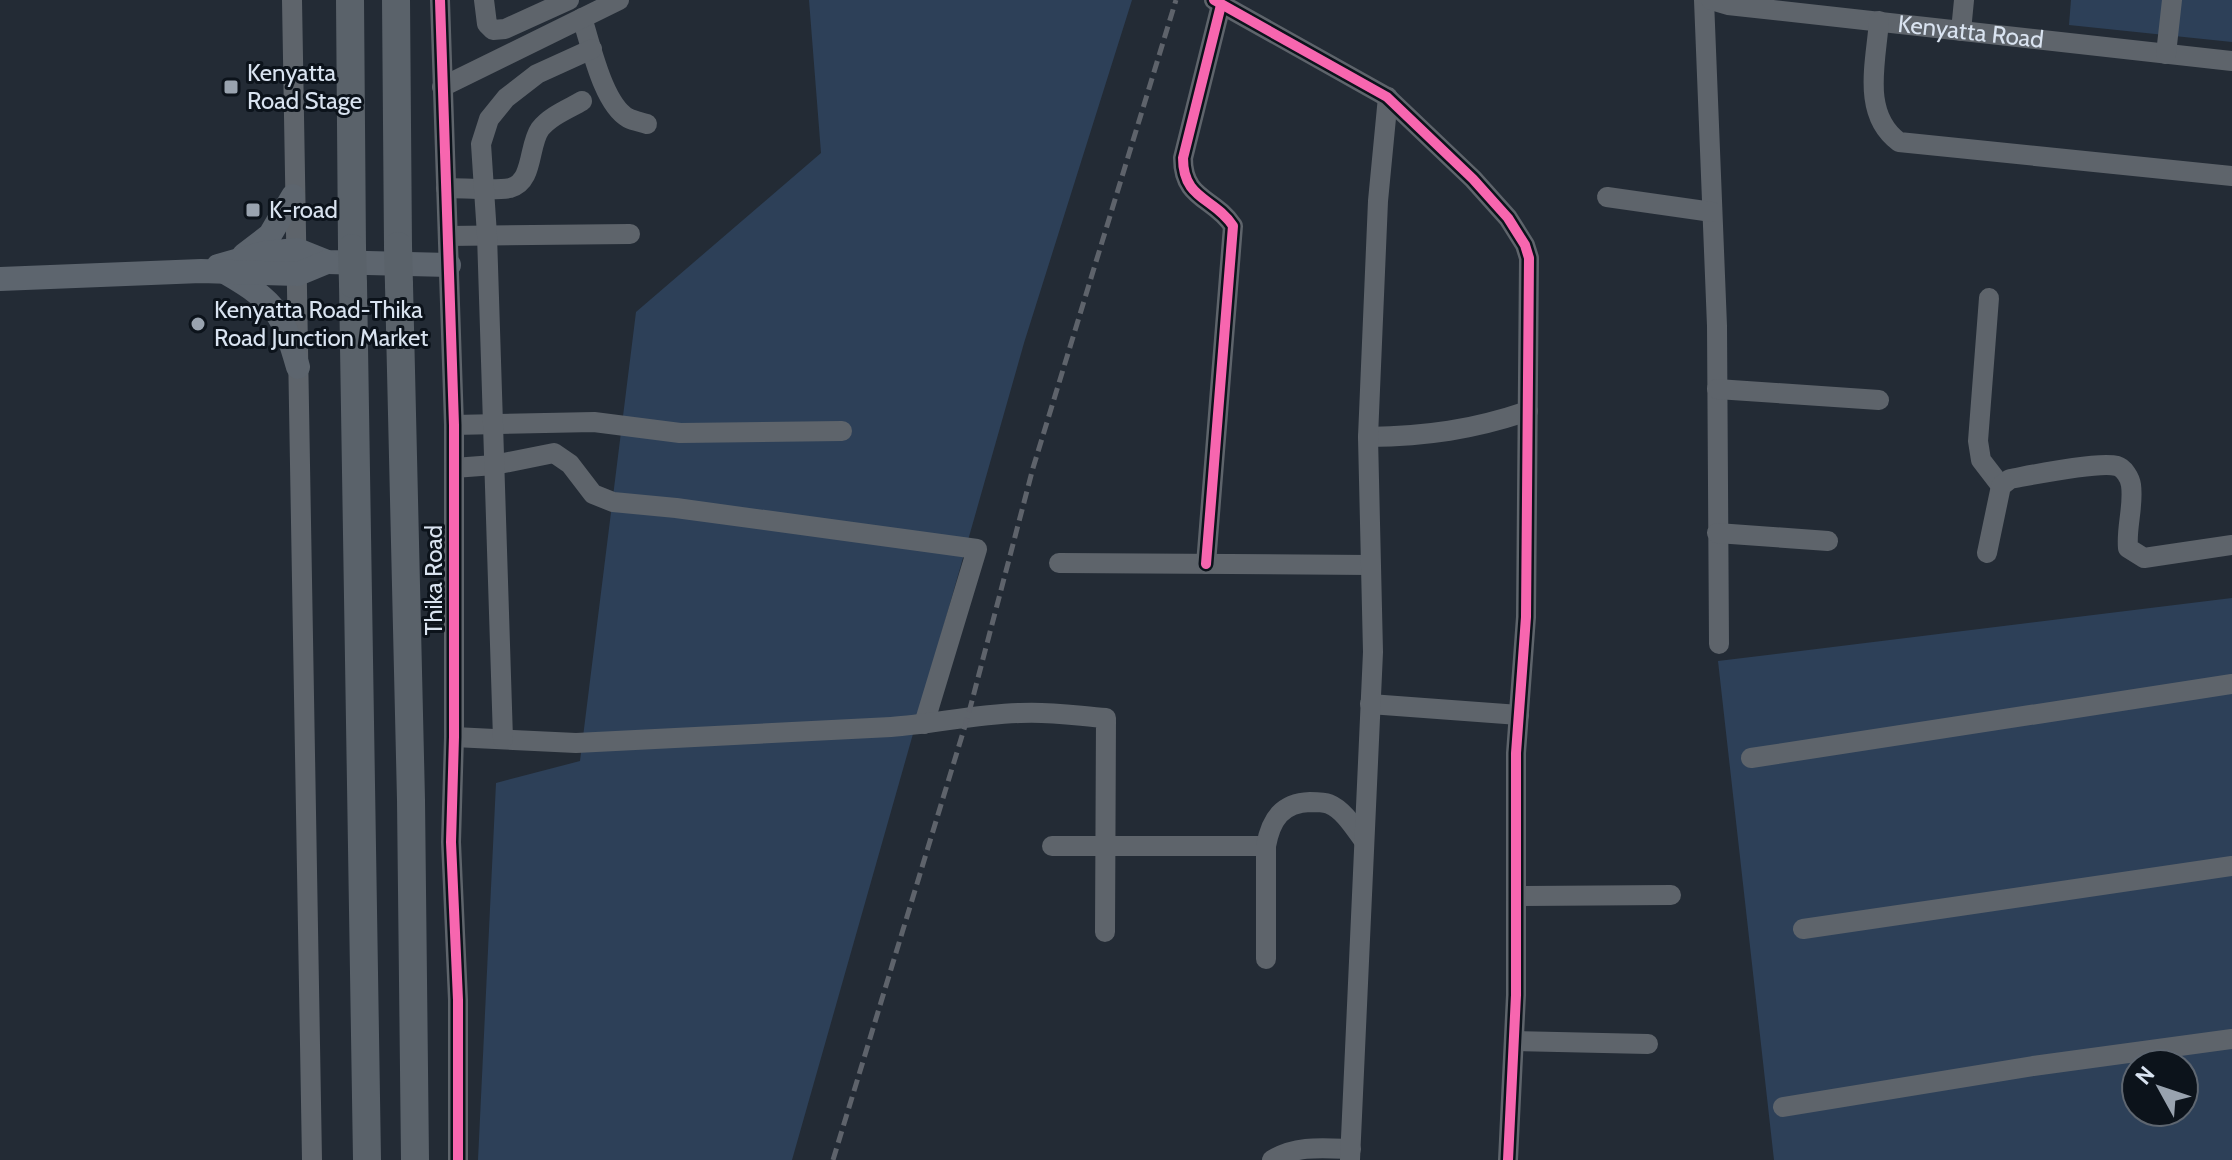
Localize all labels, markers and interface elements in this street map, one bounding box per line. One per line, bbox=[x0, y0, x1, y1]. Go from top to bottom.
street label: Kenyatta Road bbox=[1896, 9, 2045, 54]
place label: Kenyatta Road Stage bbox=[247, 58, 362, 115]
marker: Kenyatta Road Stage bbox=[222, 78, 240, 96]
place label: K-road bbox=[269, 195, 338, 224]
marker: K-road bbox=[244, 201, 262, 219]
place label: Kenyatta Road-Thika Road Junction Market bbox=[214, 295, 428, 352]
marker: Kenyatta Road-Thika Road Junction Market bbox=[189, 315, 207, 333]
street label: Thika Road bbox=[419, 525, 448, 635]
north arrow bbox=[2120, 1048, 2200, 1128]
text: N bbox=[2130, 1061, 2160, 1090]

